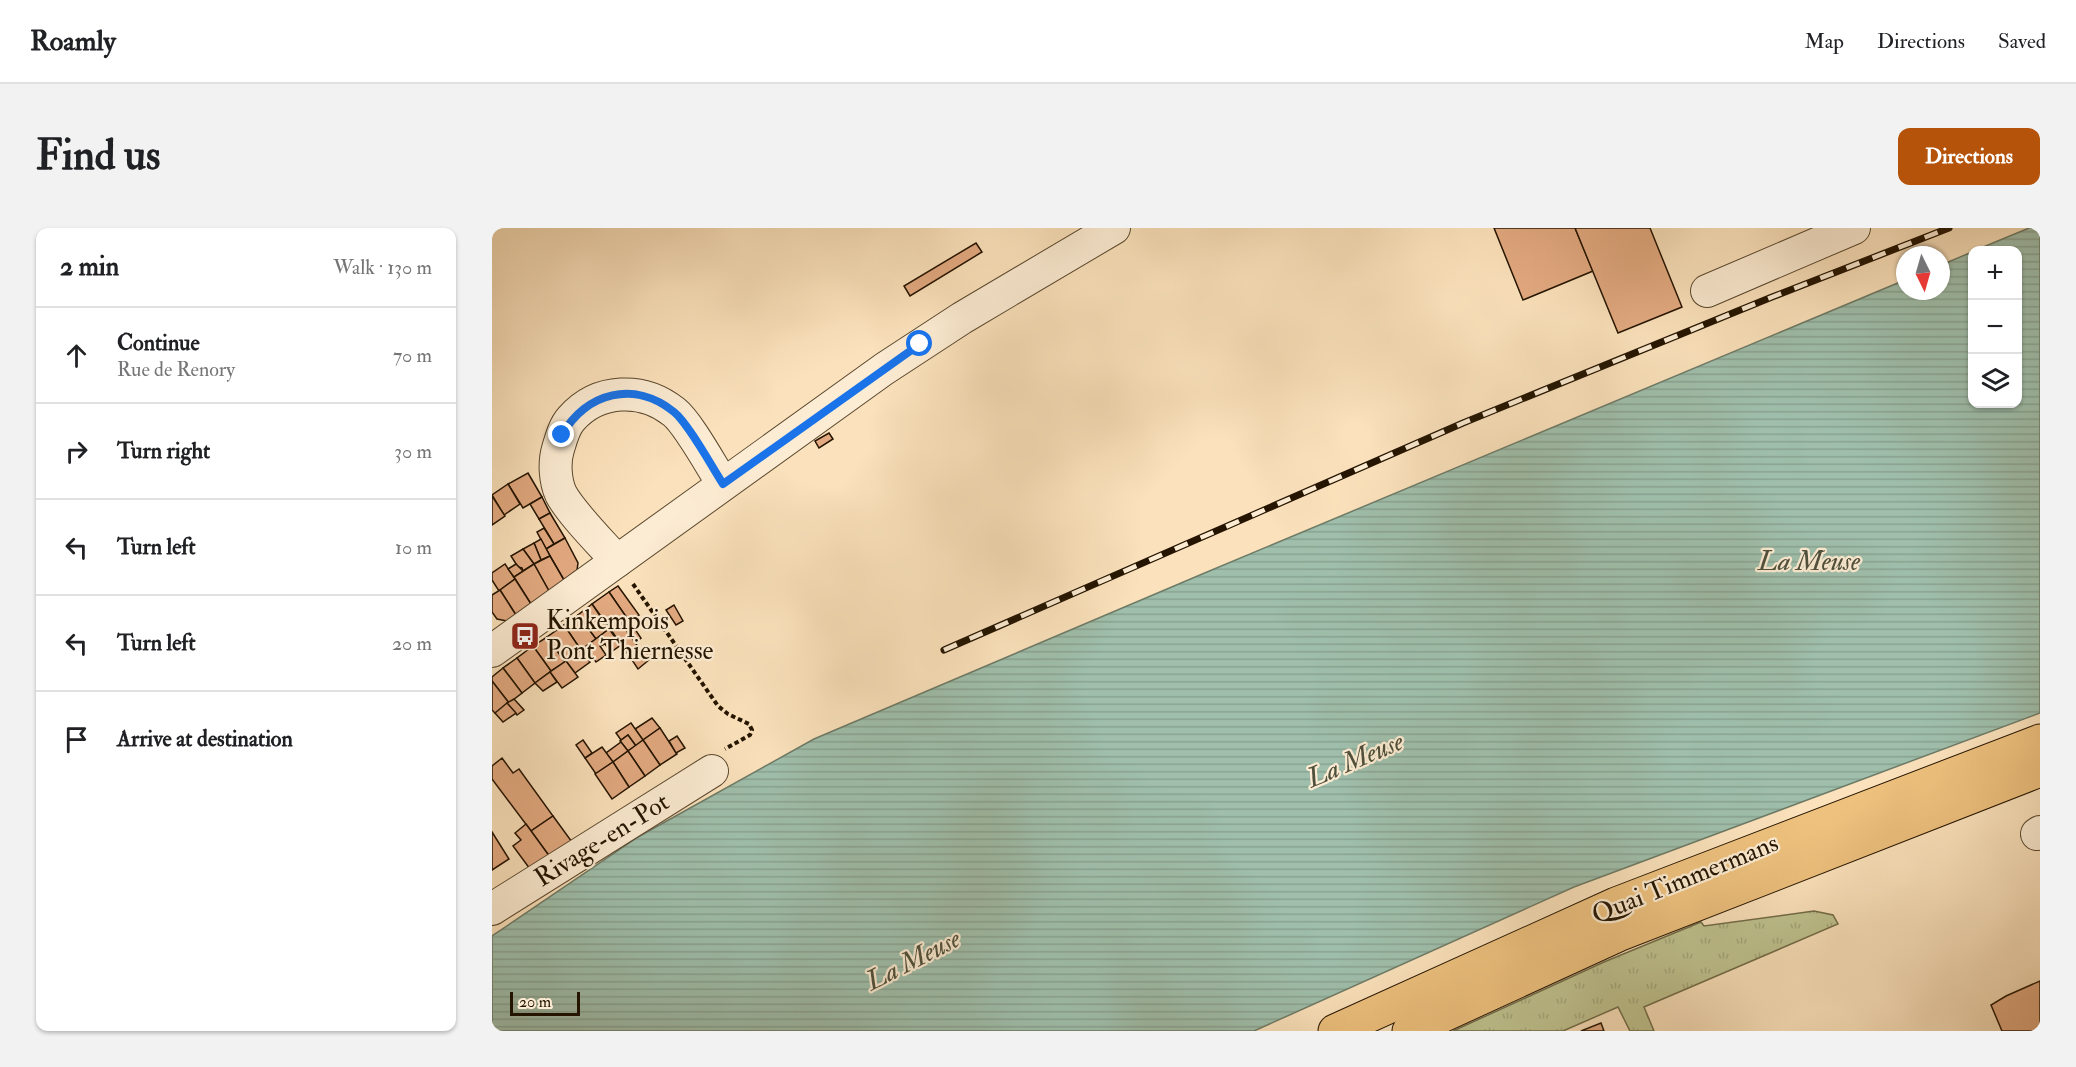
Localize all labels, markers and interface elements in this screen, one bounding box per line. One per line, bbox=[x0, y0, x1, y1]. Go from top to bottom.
text: Roamly bbox=[30, 24, 116, 59]
text: Map bbox=[1804, 28, 1844, 55]
text: Directions bbox=[1877, 28, 1965, 55]
text: Saved bbox=[1998, 28, 2046, 55]
button: Directions bbox=[1898, 128, 2040, 185]
text: Find us bbox=[36, 130, 160, 182]
north arrow bbox=[1896, 246, 1950, 300]
map controls bbox=[1968, 246, 2022, 408]
button: + bbox=[1968, 246, 2022, 300]
text: 2 min bbox=[60, 251, 119, 283]
text: Walk · 130 m bbox=[333, 255, 432, 280]
button: − bbox=[1968, 300, 2022, 354]
text: Continue bbox=[117, 329, 200, 357]
route start bbox=[906, 330, 932, 356]
icon: ahead bbox=[60, 339, 93, 372]
text: 70 m bbox=[393, 343, 432, 368]
button: layers bbox=[1968, 354, 2022, 408]
text: Rue de Renory bbox=[117, 357, 235, 382]
route end bbox=[548, 421, 574, 447]
icon: right bbox=[60, 435, 93, 468]
text: Turn right bbox=[117, 437, 210, 465]
text: 30 m bbox=[394, 439, 432, 464]
icon: left bbox=[60, 531, 93, 564]
text: Turn left bbox=[117, 533, 196, 561]
text: 10 m bbox=[395, 535, 432, 560]
water label: La Meuse bbox=[1757, 545, 1861, 578]
place label: Kinkempois Pont Thiernesse bbox=[546, 605, 714, 667]
bus stop icon: Kinkempois Pont Thiernesse bbox=[509, 620, 541, 652]
icon: left bbox=[60, 627, 93, 660]
text: Turn left bbox=[117, 629, 196, 657]
text: 20 m bbox=[392, 631, 432, 656]
icon: arrive bbox=[60, 723, 93, 756]
water label: La Meuse bbox=[1301, 724, 1409, 796]
text: Arrive at destination bbox=[117, 725, 293, 753]
street label: Rivage-en-Pot bbox=[529, 786, 675, 894]
street label: Quai Timmermans bbox=[1587, 827, 1783, 931]
water label: La Meuse bbox=[859, 922, 967, 998]
scale bar bbox=[510, 989, 580, 1016]
text: 20 m bbox=[519, 992, 551, 1012]

